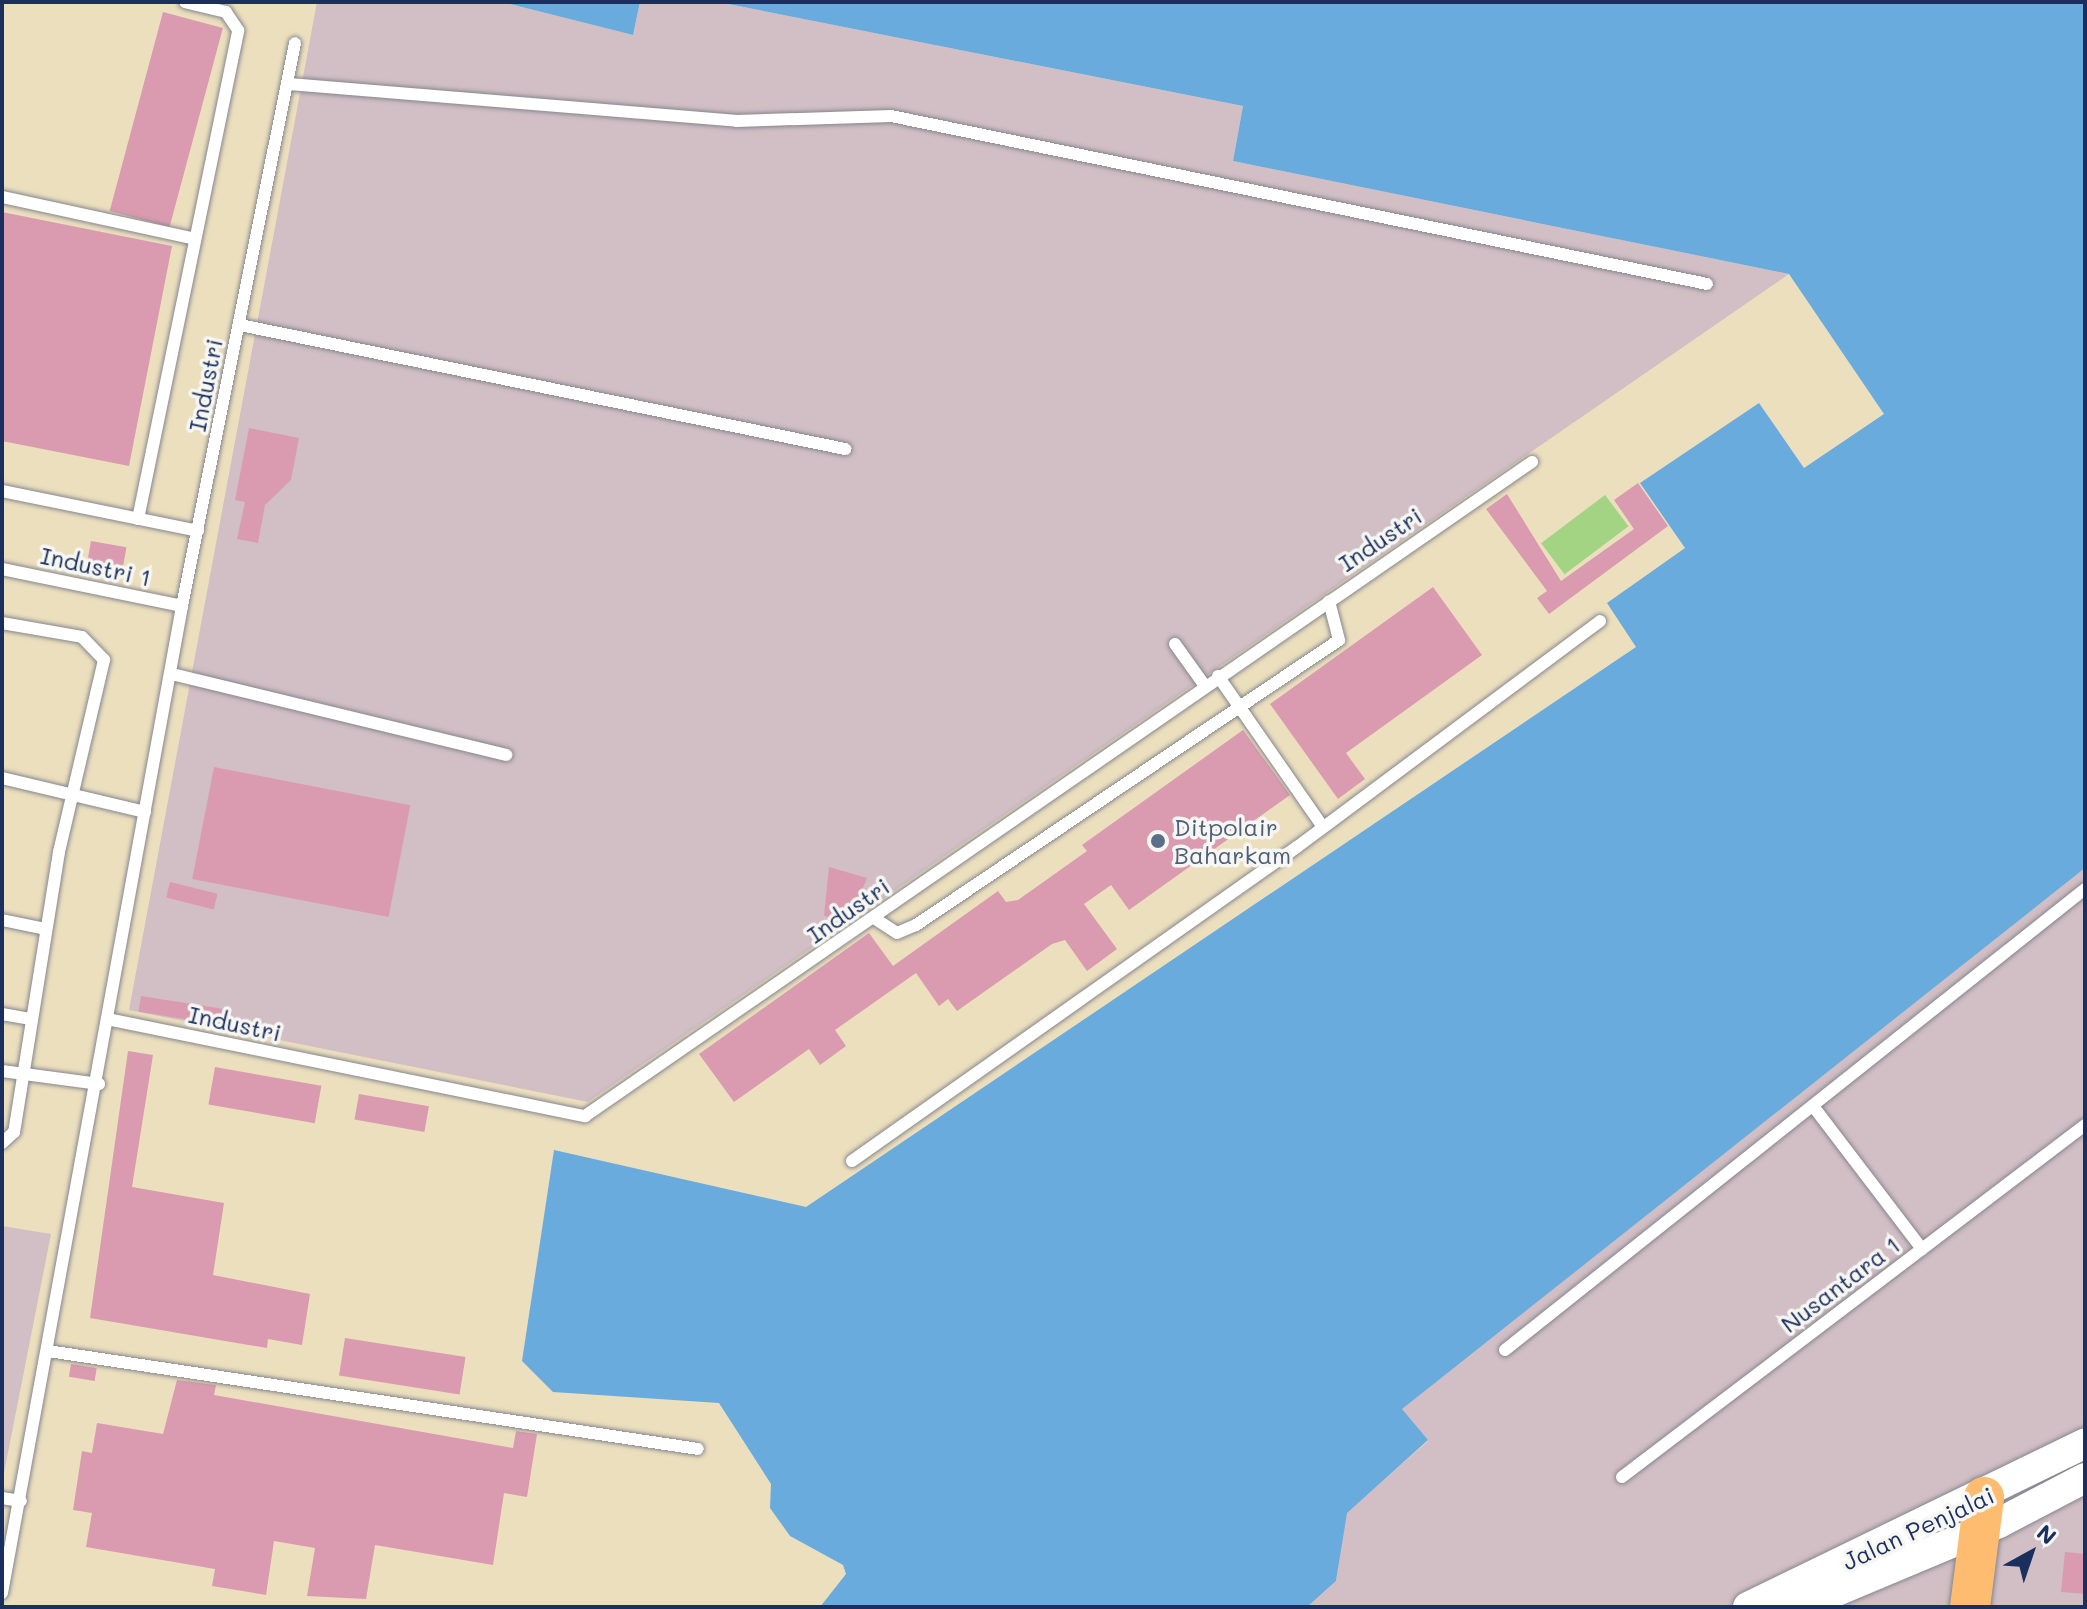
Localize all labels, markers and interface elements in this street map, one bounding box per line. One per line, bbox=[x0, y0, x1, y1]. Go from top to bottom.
street label: Industri bbox=[182, 336, 228, 434]
street label: Industri bbox=[1333, 501, 1427, 577]
street label: Industri 1 bbox=[38, 540, 154, 592]
place label: Ditpolair Baharkam bbox=[1174, 813, 1291, 869]
marker: Ditpolair Baharkam bbox=[1149, 832, 1167, 850]
street label: Industri bbox=[801, 871, 895, 949]
street label: Industri bbox=[186, 999, 284, 1047]
street label: Nusantara 1 bbox=[1775, 1230, 1905, 1338]
street label: Jalan Penjalai bbox=[1837, 1480, 1999, 1576]
north arrow bbox=[1991, 1513, 2071, 1593]
text: N bbox=[2031, 1518, 2062, 1551]

